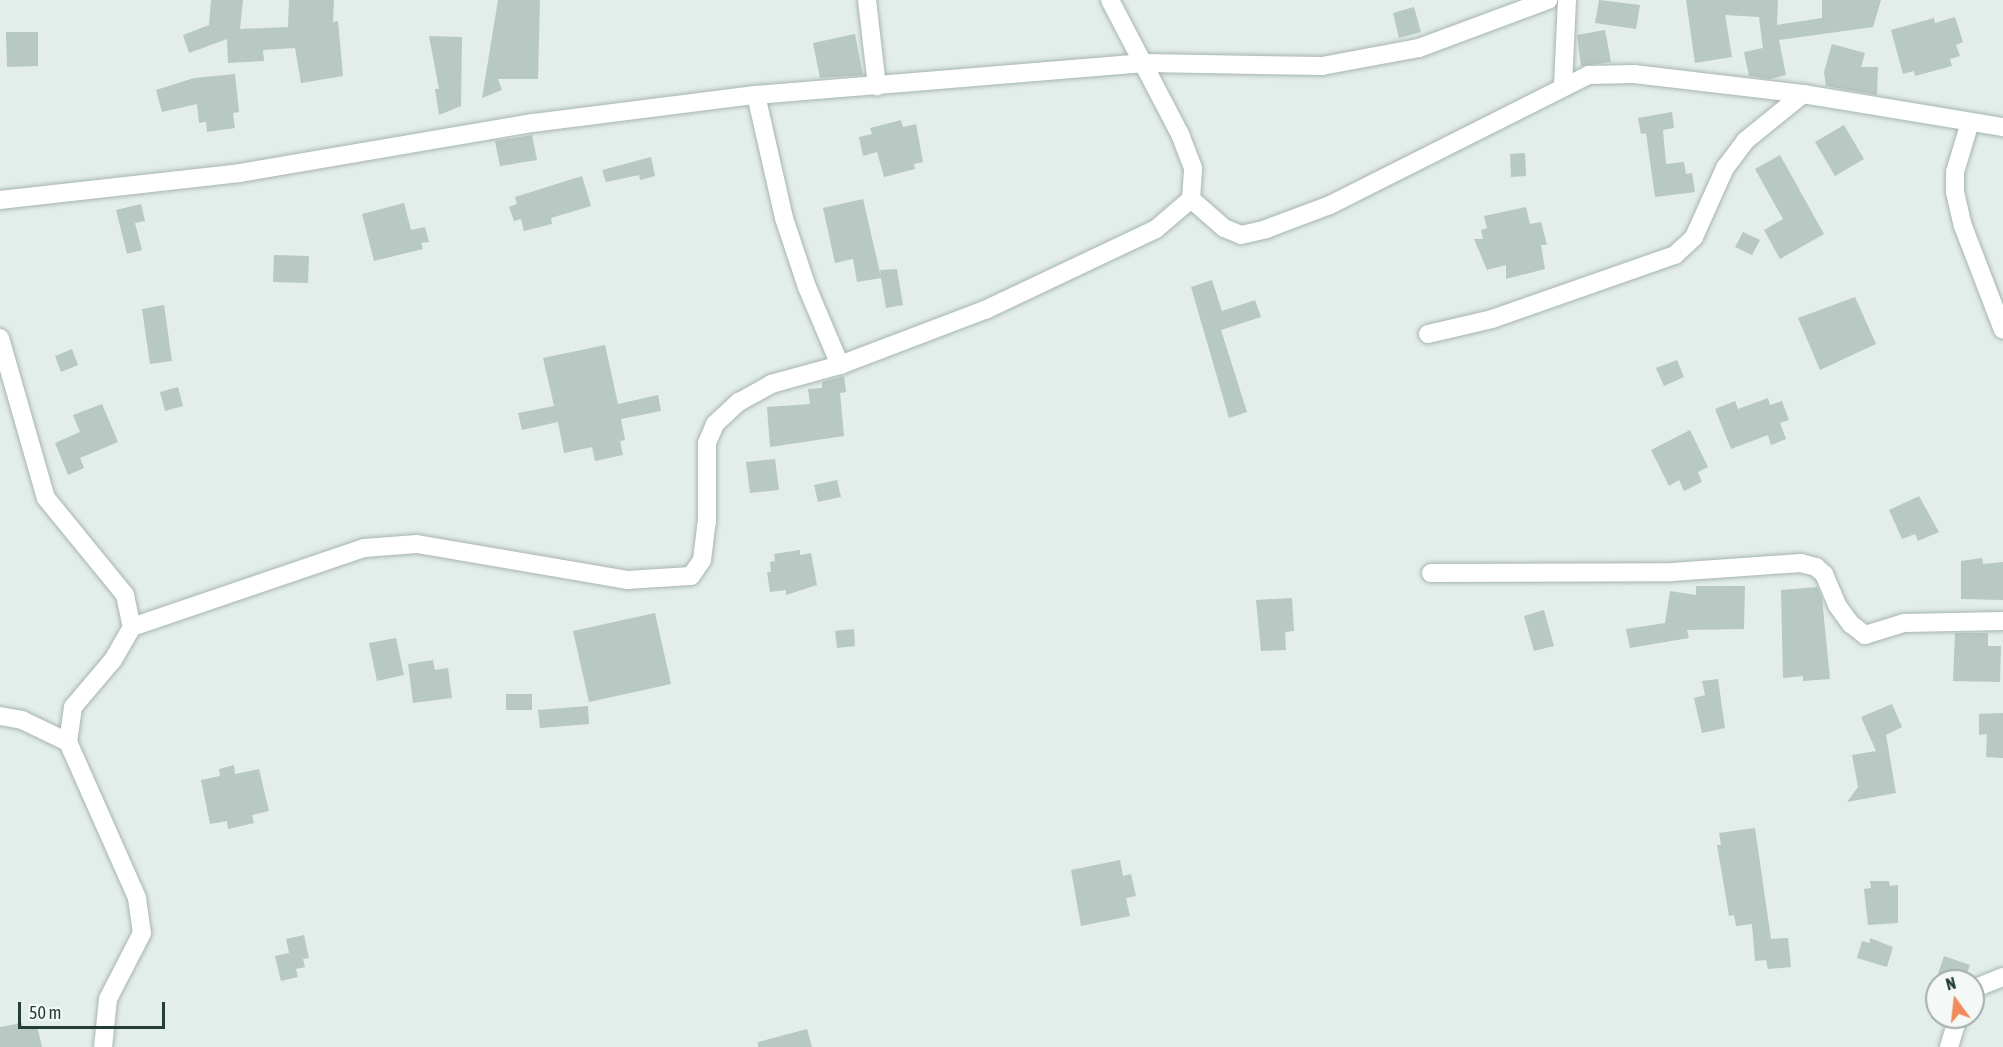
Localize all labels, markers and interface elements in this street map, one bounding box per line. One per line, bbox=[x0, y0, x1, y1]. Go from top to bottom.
north arrow bbox=[1925, 969, 1985, 1029]
text: N bbox=[1944, 974, 1958, 993]
scale bar bbox=[21, 990, 168, 1028]
text: 50 m bbox=[29, 1002, 61, 1023]

